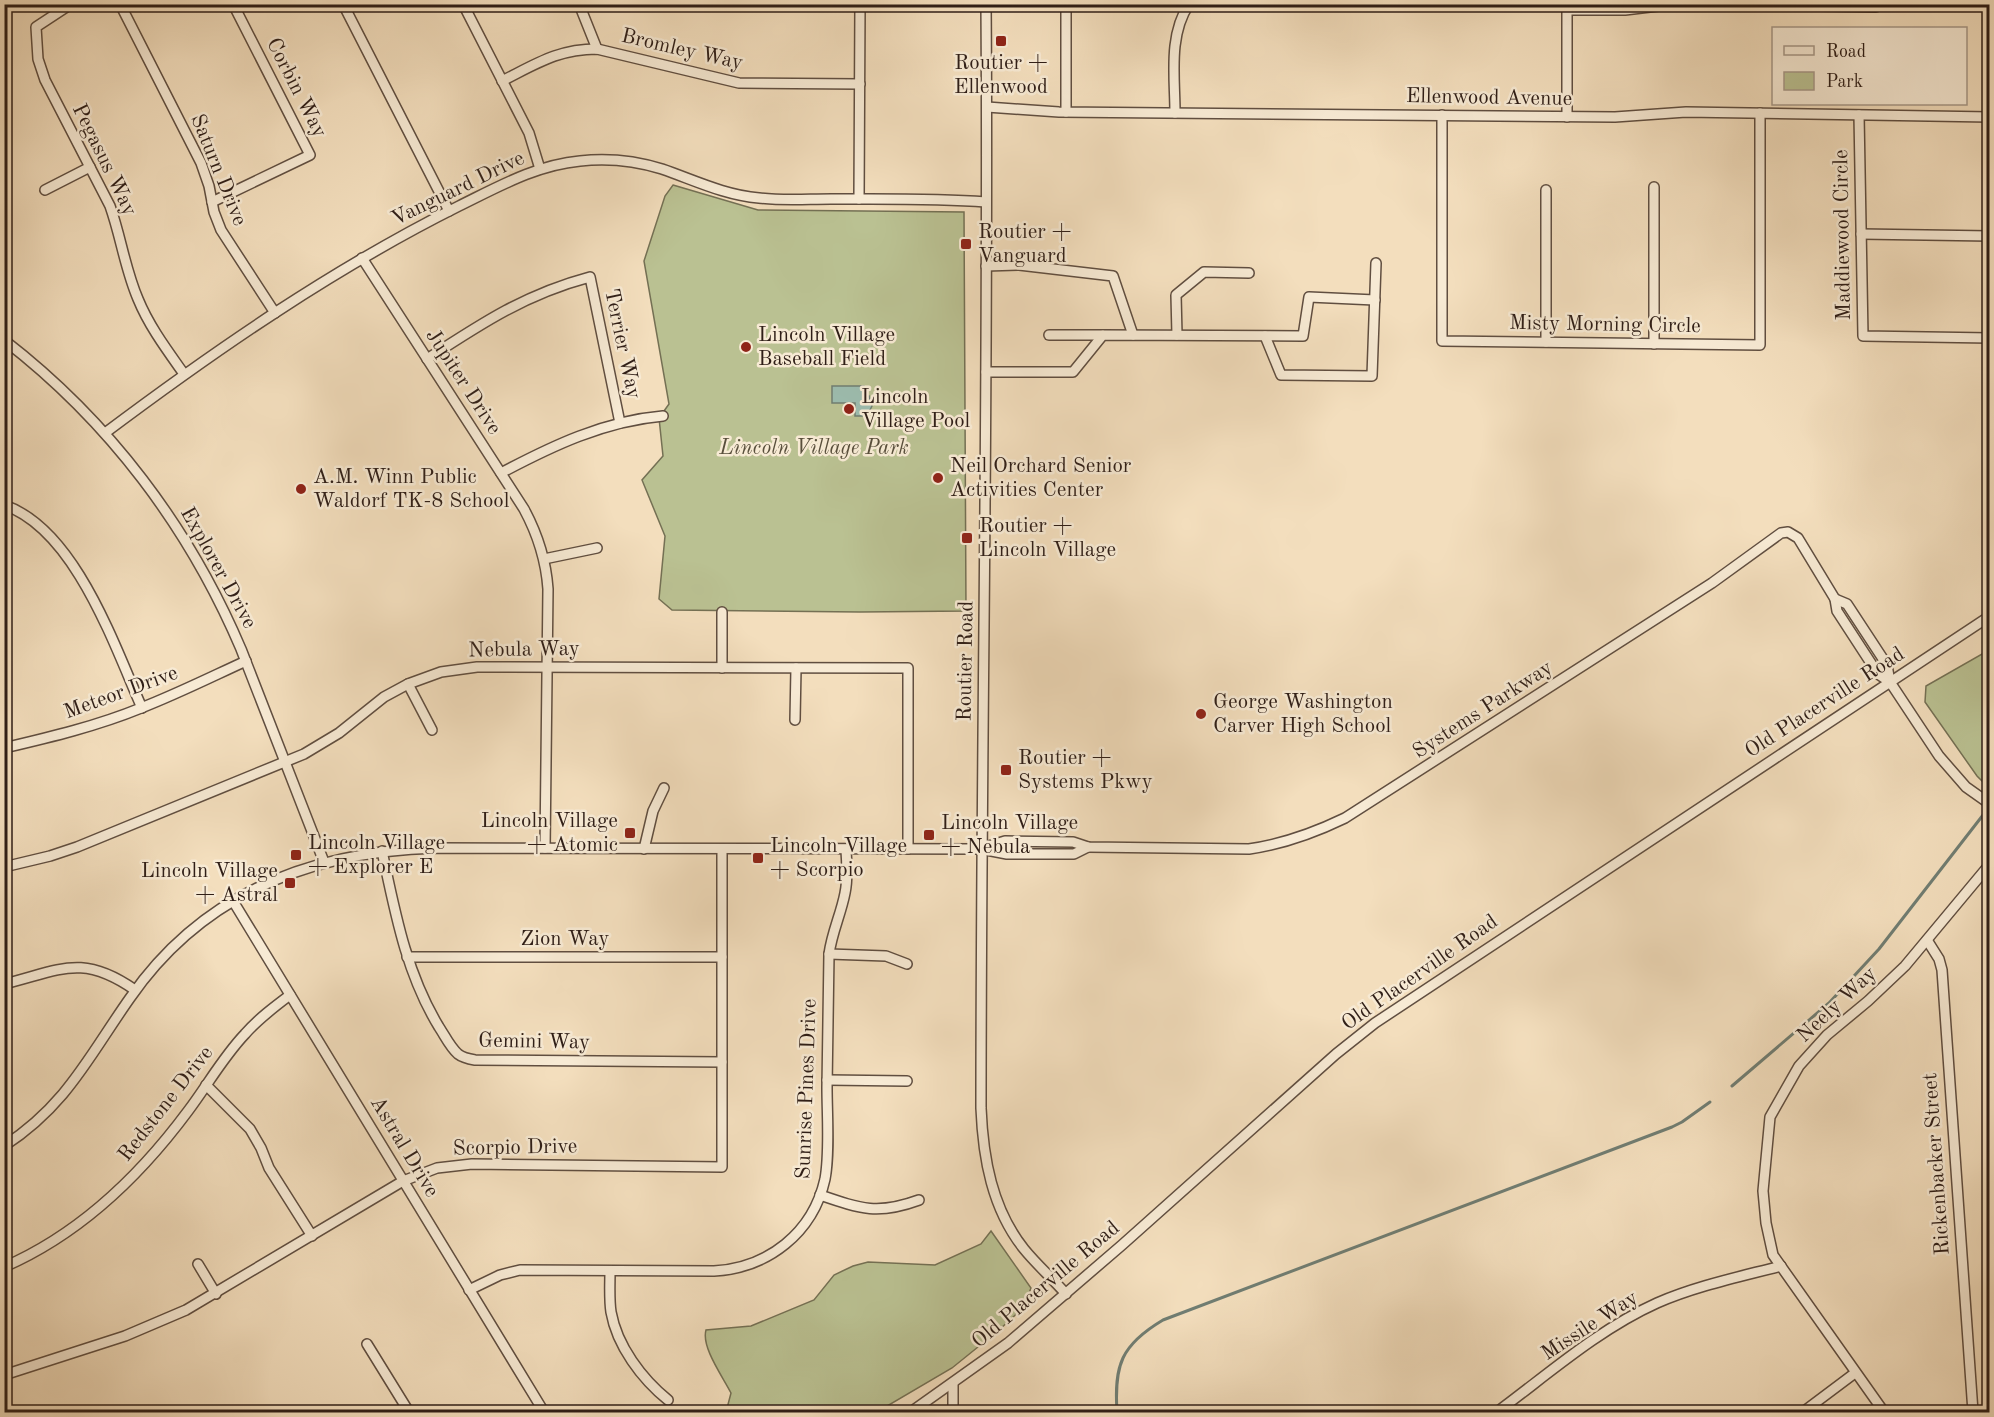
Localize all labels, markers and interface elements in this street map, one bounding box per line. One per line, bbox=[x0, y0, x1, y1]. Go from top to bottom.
street label: Bromley Way bbox=[619, 26, 745, 74]
legend bbox=[1772, 27, 1967, 105]
marker: Routier + Ellenwood bbox=[994, 34, 1008, 48]
street label: Corbin Way bbox=[262, 35, 330, 141]
text: Road bbox=[1826, 43, 1866, 61]
place label: Routier + Ellenwood bbox=[954, 53, 1048, 98]
text: Park bbox=[1826, 73, 1863, 91]
street label: Ellenwood Avenue bbox=[1406, 86, 1572, 110]
street label: Pegasus Way bbox=[68, 101, 140, 219]
street label: Saturn Drive bbox=[186, 111, 250, 229]
street label: Vanguard Drive bbox=[388, 148, 528, 230]
street label: Maddiewood Circle bbox=[1831, 149, 1855, 321]
place label: Routier + Vanguard bbox=[978, 222, 1072, 267]
marker: Routier + Vanguard bbox=[959, 237, 973, 251]
street label: Terrier Way bbox=[600, 287, 644, 401]
street label: Misty Morning Circle bbox=[1509, 313, 1701, 337]
place label: Lincoln Village Baseball Field bbox=[758, 325, 895, 370]
street label: Jupiter Drive bbox=[421, 326, 505, 438]
marker: Lincoln Village Baseball Field bbox=[739, 340, 753, 354]
place label: Lincoln Village Pool bbox=[861, 387, 971, 432]
marker: Lincoln Village Pool bbox=[842, 402, 856, 416]
park label: Lincoln Village Park bbox=[718, 438, 909, 459]
place label: Neil Orchard Senior Activities Center bbox=[950, 456, 1132, 501]
place label: A.M. Winn Public Waldorf TK-8 School bbox=[313, 467, 510, 512]
marker: Neil Orchard Senior Activities Center bbox=[931, 471, 945, 485]
marker: A.M. Winn Public Waldorf TK-8 School bbox=[294, 482, 308, 496]
street label: Explorer Drive bbox=[176, 504, 260, 632]
place label: Routier + Lincoln Village bbox=[979, 516, 1116, 561]
marker: Routier + Lincoln Village bbox=[960, 531, 974, 545]
street label: Routier Road bbox=[954, 600, 978, 721]
street label: Nebula Way bbox=[468, 639, 580, 661]
street label: Old Placerville Road bbox=[1742, 644, 1909, 762]
street label: Systems Parkway bbox=[1409, 657, 1557, 763]
street label: Meteor Drive bbox=[61, 663, 181, 723]
place label: George Washington Carver High School bbox=[1213, 692, 1393, 737]
marker: George Washington Carver High School bbox=[1194, 707, 1208, 721]
place label: Routier + Systems Pkwy bbox=[1018, 748, 1153, 793]
marker: Routier + Systems Pkwy bbox=[999, 763, 1013, 777]
place label: Lincoln Village + Atomic bbox=[481, 811, 618, 856]
place label: Lincoln Village + Nebula bbox=[941, 813, 1078, 858]
marker: Lincoln Village + Atomic bbox=[623, 826, 637, 840]
marker: Lincoln Village + Nebula bbox=[922, 828, 936, 842]
place label: Lincoln Village + Explorer E bbox=[308, 833, 445, 878]
place label: Lincoln Village + Scorpio bbox=[770, 836, 907, 881]
marker: Lincoln Village + Explorer E bbox=[289, 848, 303, 862]
marker: Lincoln Village + Scorpio bbox=[751, 851, 765, 865]
place label: Lincoln Village + Astral bbox=[141, 861, 278, 906]
marker: Lincoln Village + Astral bbox=[283, 876, 297, 890]
street label: Old Placerville Road bbox=[1338, 911, 1502, 1035]
street label: Zion Way bbox=[521, 929, 609, 950]
street label: Neely Way bbox=[1793, 963, 1881, 1047]
street label: Sunrise Pines Drive bbox=[793, 998, 821, 1180]
street label: Gemini Way bbox=[478, 1031, 590, 1053]
street label: Redstone Drive bbox=[115, 1042, 217, 1166]
street label: Rickenbacker Street bbox=[1920, 1072, 1954, 1256]
street label: Astral Drive bbox=[366, 1093, 442, 1201]
street label: Scorpio Drive bbox=[453, 1136, 577, 1160]
street label: Old Placerville Road bbox=[968, 1217, 1124, 1353]
street label: Missile Way bbox=[1538, 1287, 1642, 1365]

